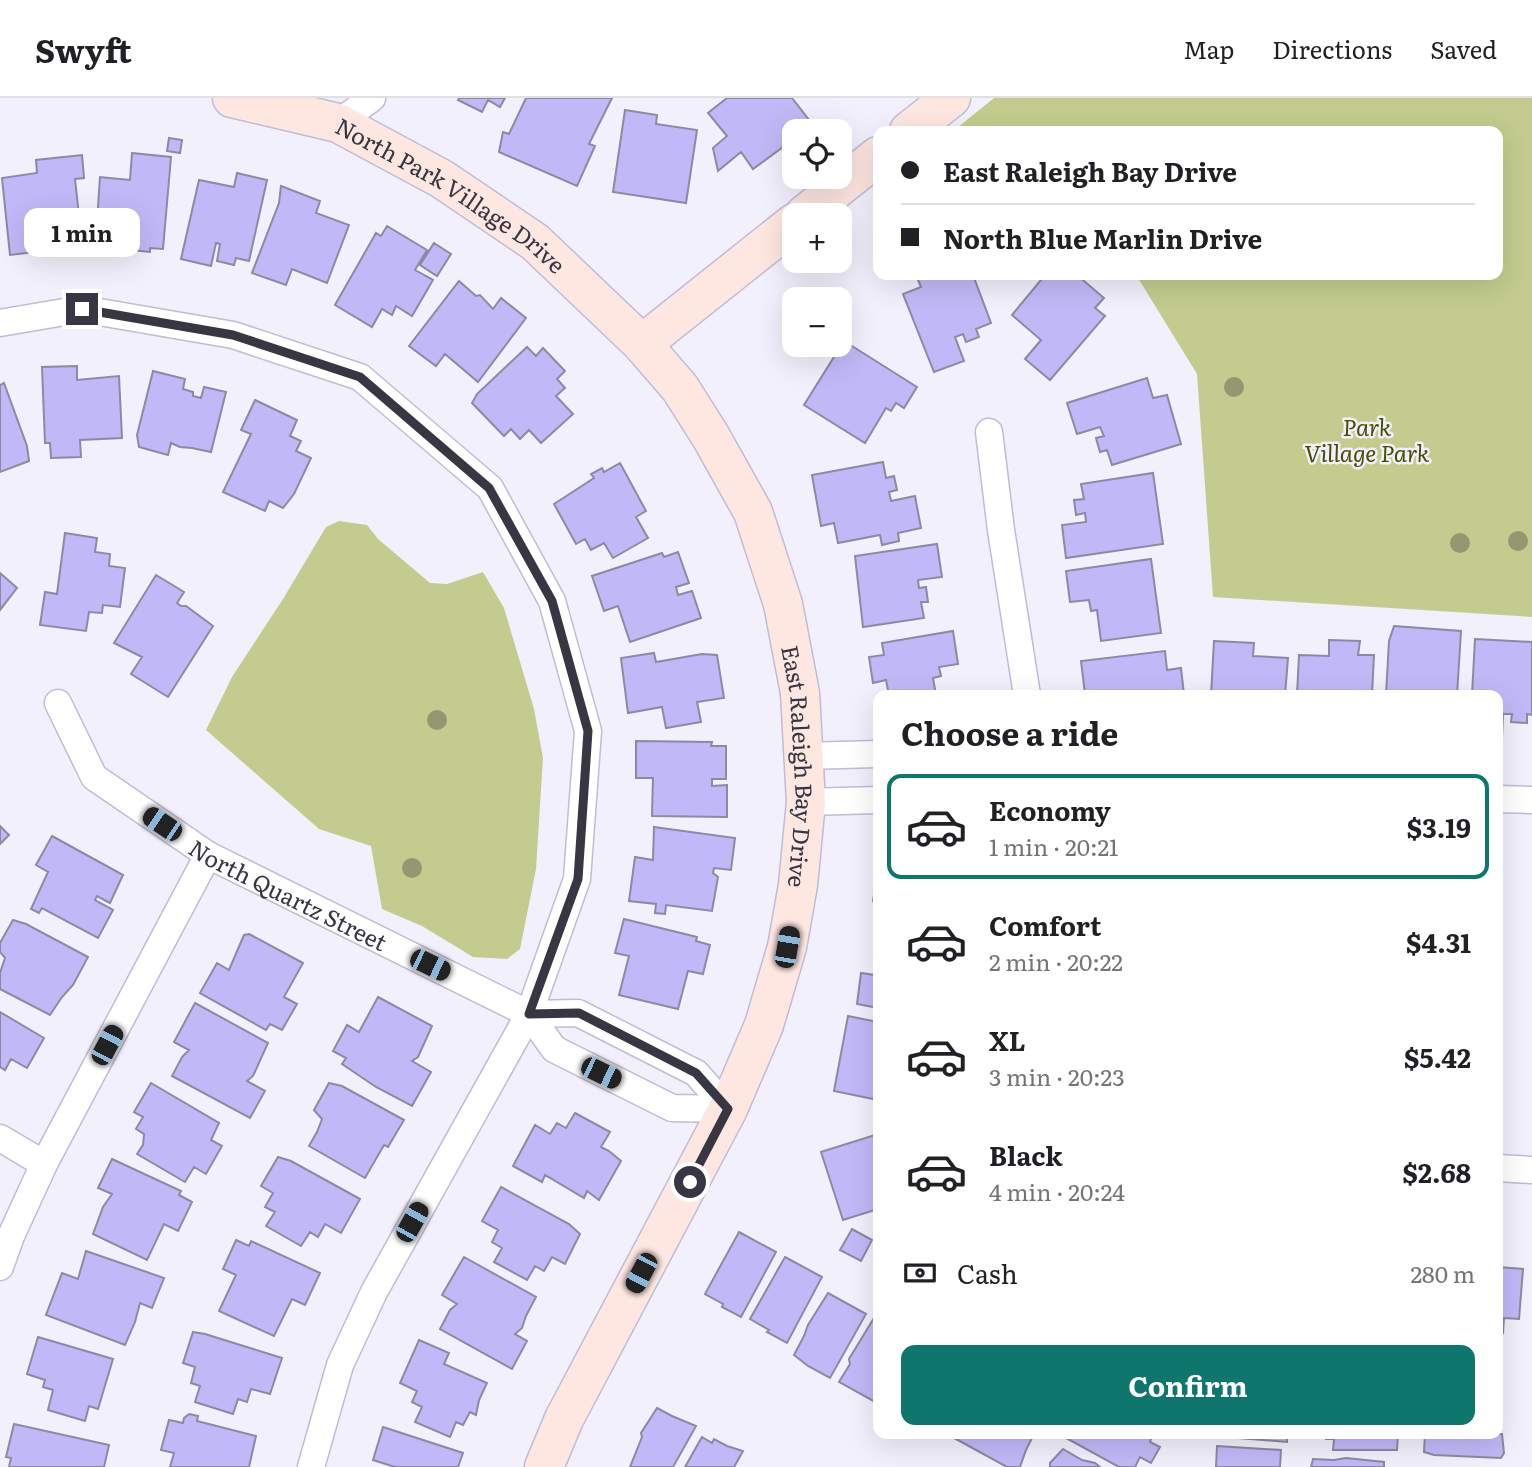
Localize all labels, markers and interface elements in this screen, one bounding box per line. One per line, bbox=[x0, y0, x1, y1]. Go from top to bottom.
text: Swyft bbox=[35, 24, 132, 73]
text: Map bbox=[1183, 31, 1234, 66]
text: Directions bbox=[1272, 31, 1392, 66]
text: Saved bbox=[1430, 31, 1497, 66]
street label: North Park Village Drive bbox=[330, 108, 574, 280]
map controls bbox=[782, 119, 852, 357]
button: locate bbox=[782, 119, 852, 189]
text: East Raleigh Bay Drive bbox=[943, 151, 1237, 190]
button: + bbox=[782, 203, 852, 273]
callout: 1 min bbox=[24, 208, 140, 256]
text: 1 min bbox=[51, 215, 113, 249]
text: North Blue Marlin Drive bbox=[943, 218, 1262, 257]
button: − bbox=[782, 287, 852, 357]
route end bbox=[66, 293, 98, 325]
park label: Park Village Park bbox=[1305, 409, 1430, 469]
street label: East Raleigh Bay Drive bbox=[774, 642, 823, 889]
text: Choose a ride bbox=[901, 708, 1118, 756]
text: Economy bbox=[989, 790, 1111, 829]
icon: car bbox=[905, 795, 968, 858]
car bbox=[139, 804, 186, 844]
text: $3.19 bbox=[1407, 807, 1471, 846]
text: 1 min · 20:21 bbox=[989, 829, 1118, 863]
street label: North Quartz Street bbox=[183, 830, 394, 959]
text: Comfort bbox=[989, 905, 1101, 944]
icon: car bbox=[905, 910, 968, 973]
text: $4.31 bbox=[1406, 922, 1471, 961]
car bbox=[774, 924, 801, 970]
text: 2 min · 20:22 bbox=[989, 944, 1123, 978]
car bbox=[407, 946, 454, 984]
text: XL bbox=[989, 1020, 1026, 1059]
car bbox=[88, 1022, 127, 1068]
icon: car bbox=[905, 1025, 968, 1088]
text: $5.42 bbox=[1404, 1037, 1471, 1076]
car bbox=[578, 1054, 625, 1092]
text: 3 min · 20:23 bbox=[989, 1059, 1125, 1093]
text: Black bbox=[989, 1135, 1063, 1174]
icon: car bbox=[905, 1140, 968, 1203]
text: $2.68 bbox=[1403, 1152, 1471, 1191]
route start bbox=[674, 1166, 706, 1198]
text: 4 min · 20:24 bbox=[989, 1174, 1125, 1208]
car bbox=[393, 1199, 432, 1245]
car bbox=[622, 1250, 661, 1296]
text: Cash bbox=[957, 1253, 1018, 1292]
icon: cash bbox=[901, 1254, 939, 1292]
text: 280 m bbox=[1410, 1256, 1475, 1290]
button: Confirm bbox=[901, 1345, 1475, 1425]

